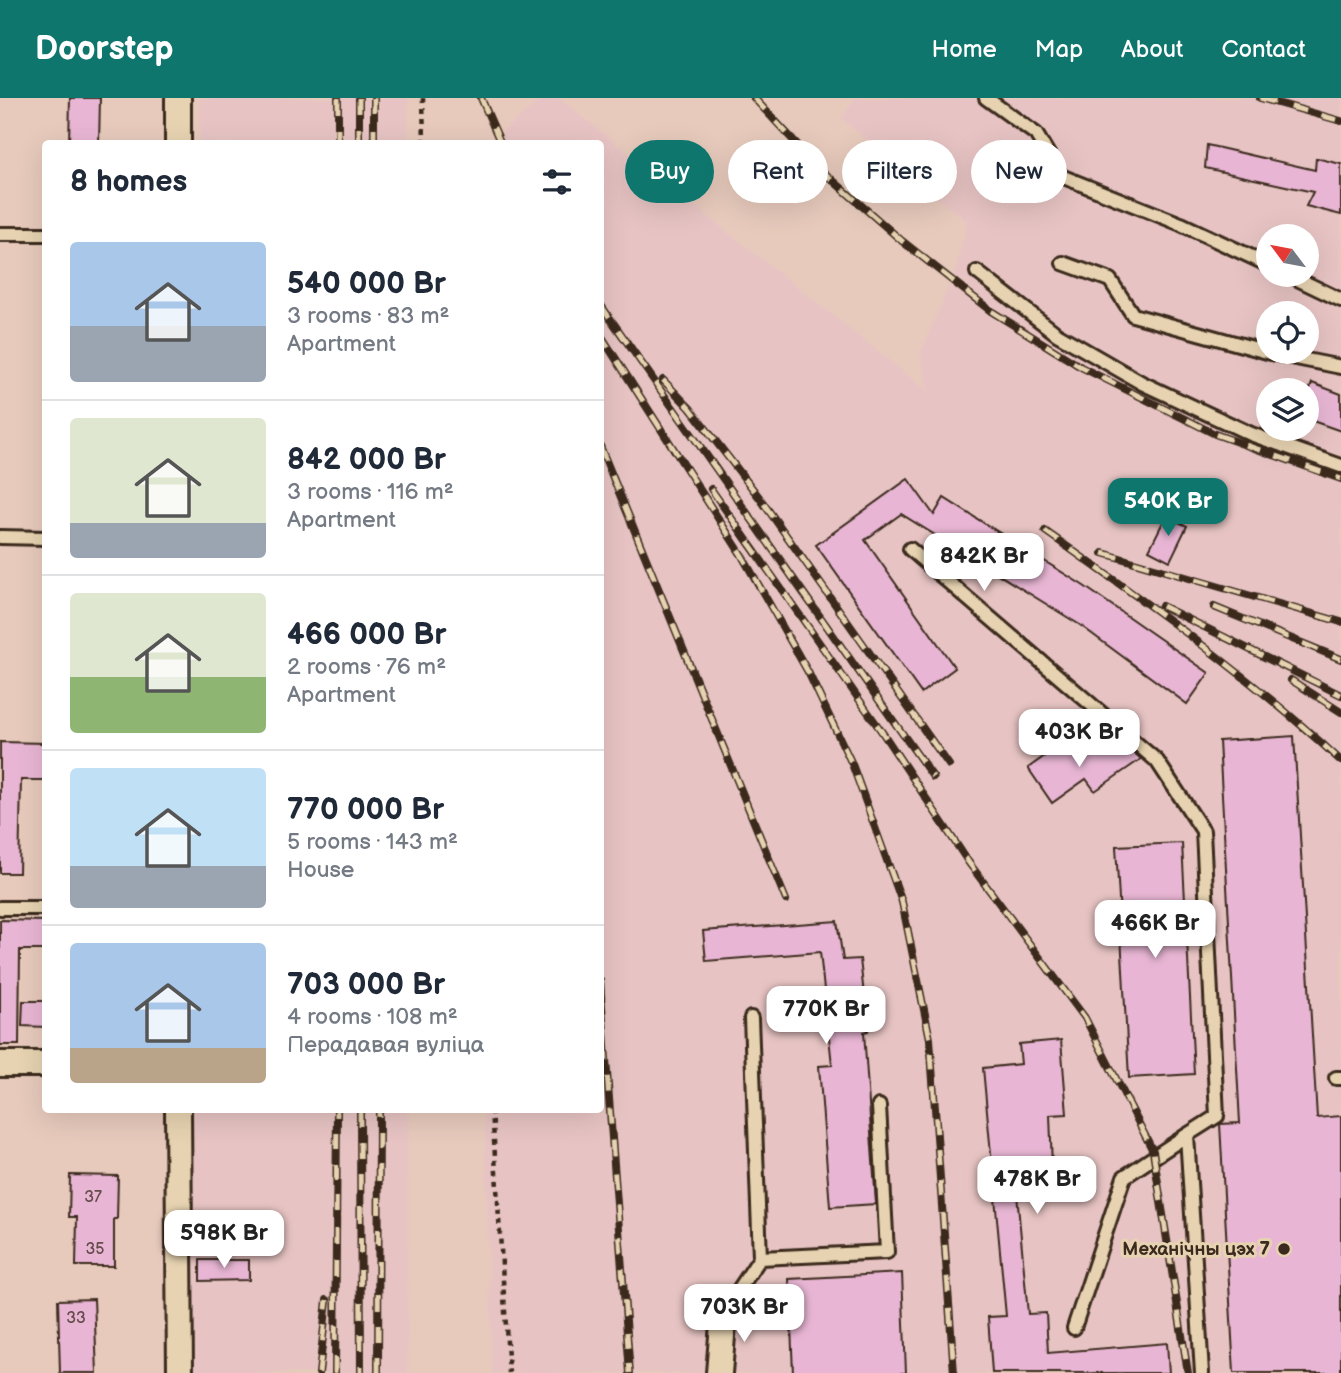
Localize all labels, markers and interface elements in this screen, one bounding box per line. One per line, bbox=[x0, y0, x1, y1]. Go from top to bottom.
text: Doorstep bbox=[35, 29, 173, 69]
text: Home bbox=[932, 35, 997, 64]
text: Map bbox=[1035, 35, 1083, 64]
text: About bbox=[1121, 35, 1183, 64]
text: Contact bbox=[1221, 35, 1306, 64]
chip: Buy bbox=[625, 140, 714, 203]
chip: Rent bbox=[728, 140, 828, 203]
chip: Filters bbox=[842, 140, 957, 203]
chip: New bbox=[971, 140, 1067, 203]
icon: filters bbox=[538, 163, 576, 201]
text: 8 homes bbox=[70, 164, 187, 200]
north arrow bbox=[1256, 224, 1320, 287]
map controls bbox=[1256, 224, 1319, 441]
text: 540 000 Br bbox=[287, 266, 446, 302]
icon: home bbox=[126, 270, 210, 354]
button: locate bbox=[1256, 301, 1319, 364]
text: 3 rooms · 83 m² bbox=[287, 302, 449, 330]
text: Apartment bbox=[287, 330, 396, 358]
button: layers bbox=[1256, 378, 1319, 441]
text: 842 000 Br bbox=[287, 442, 446, 478]
icon: home bbox=[126, 446, 210, 530]
text: 3 rooms · 116 m² bbox=[287, 478, 454, 506]
pin: 540K Br bbox=[1103, 478, 1233, 538]
text: 540K Br bbox=[1124, 487, 1212, 515]
text: Apartment bbox=[287, 506, 396, 534]
pin: 842K Br bbox=[919, 533, 1049, 593]
text: 842K Br bbox=[940, 542, 1028, 570]
text: 466 000 Br bbox=[287, 617, 446, 653]
icon: home bbox=[126, 621, 210, 705]
text: 2 rooms · 76 m² bbox=[287, 653, 446, 681]
text: Apartment bbox=[287, 681, 396, 709]
pin: 403K Br bbox=[1014, 710, 1144, 769]
text: 403K Br bbox=[1035, 718, 1123, 746]
text: 770 000 Br bbox=[287, 792, 444, 828]
icon: home bbox=[126, 796, 210, 880]
text: 5 rooms · 143 m² bbox=[287, 828, 458, 856]
text: House bbox=[287, 856, 354, 884]
pin: 466K Br bbox=[1090, 900, 1220, 960]
text: 466K Br bbox=[1111, 909, 1199, 937]
text: 703 000 Br bbox=[287, 967, 445, 1003]
icon: home bbox=[126, 971, 210, 1055]
pin: 770K Br bbox=[761, 986, 891, 1046]
text: 770K Br bbox=[783, 995, 869, 1023]
text: 4 rooms · 108 m² bbox=[287, 1003, 458, 1031]
text: Перадавая вуліца bbox=[287, 1031, 484, 1059]
pin: 478K Br bbox=[972, 1156, 1102, 1216]
text: 478K Br bbox=[993, 1165, 1081, 1193]
house number: 37 bbox=[84, 1188, 102, 1207]
pin: 598K Br bbox=[159, 1210, 289, 1270]
text: 598K Br bbox=[180, 1219, 268, 1247]
place label: Механічны цэх 7 bbox=[1122, 1238, 1271, 1261]
house number: 35 bbox=[85, 1240, 105, 1259]
marker: Механічны цэх 7 bbox=[1276, 1241, 1292, 1257]
pin: 703K Br bbox=[679, 1284, 809, 1344]
text: 703K Br bbox=[700, 1293, 788, 1321]
house number: 33 bbox=[66, 1309, 86, 1328]

